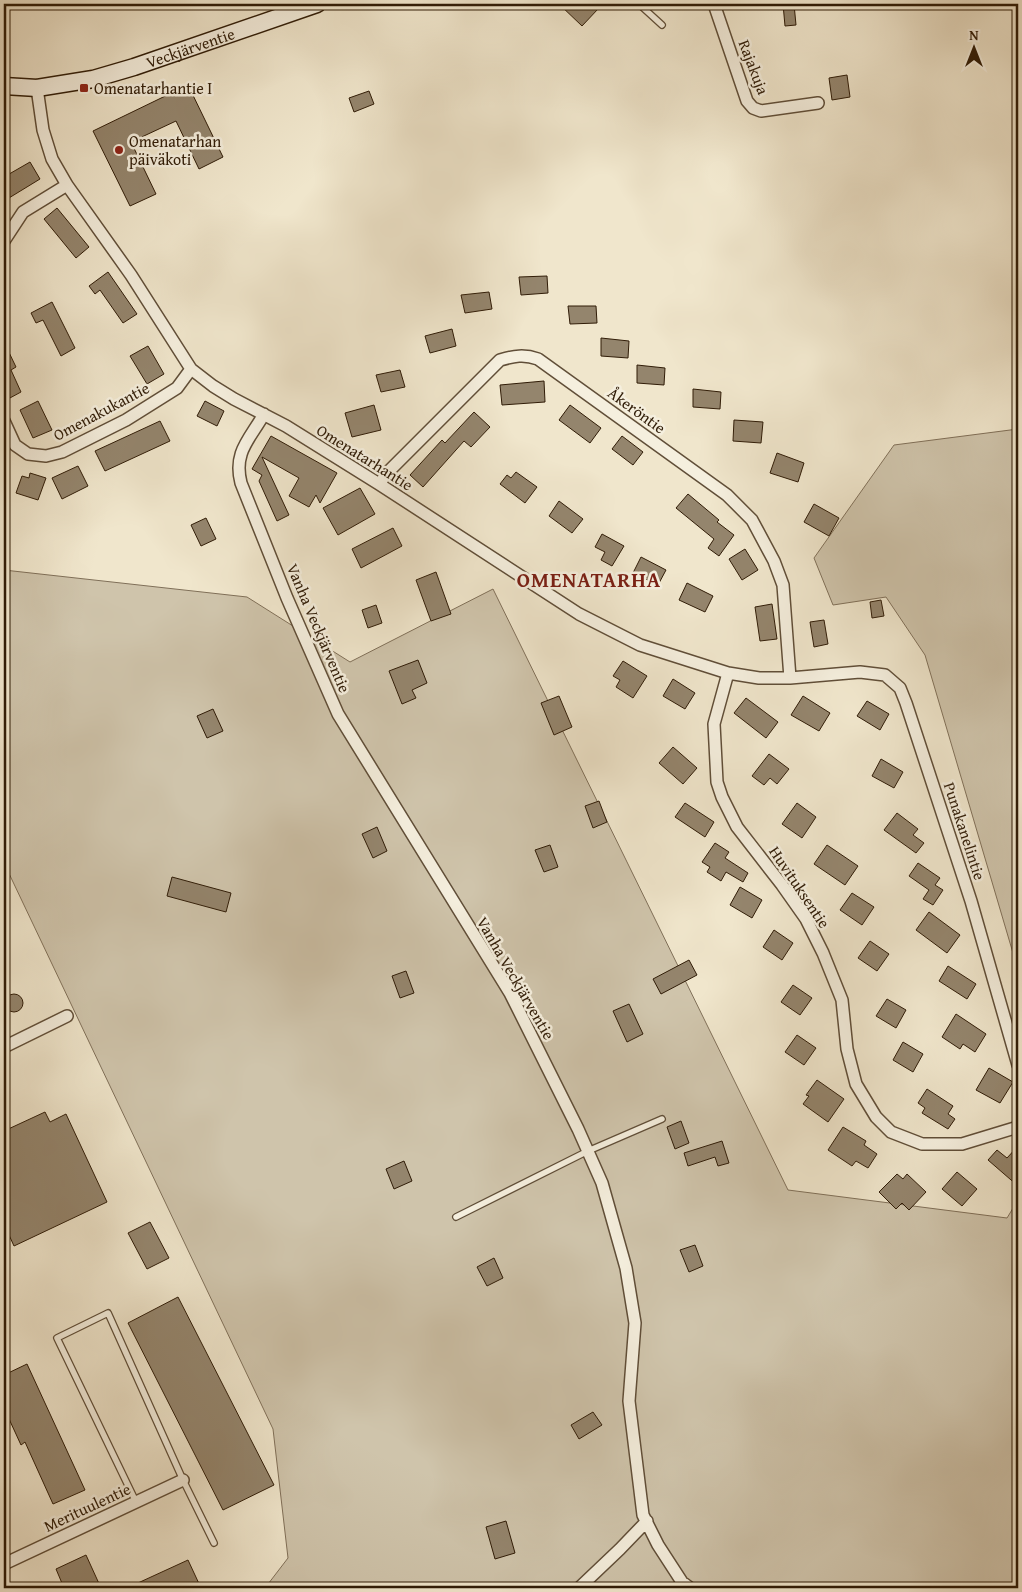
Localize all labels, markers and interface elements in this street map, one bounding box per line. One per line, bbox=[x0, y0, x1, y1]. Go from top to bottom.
street label: Veckjärventie bbox=[143, 21, 238, 74]
north arrow bbox=[950, 22, 1000, 72]
text: N bbox=[969, 25, 979, 45]
street label: Rajakuja bbox=[733, 36, 776, 98]
place label: Omenatarhantie I bbox=[94, 76, 212, 100]
marker: Omenatarhantie I bbox=[78, 82, 90, 94]
place label: Omenatarhan päiväkoti bbox=[129, 129, 221, 171]
marker: Omenatarhan päiväkoti bbox=[113, 144, 125, 156]
street label: Omenakukantie bbox=[49, 376, 153, 446]
street label: Åkeröntie bbox=[603, 381, 671, 439]
street label: Omenatarhantie bbox=[312, 418, 418, 496]
street label: Vanha Veckjärventie bbox=[281, 560, 357, 696]
district label: OMENATARHA bbox=[517, 564, 661, 595]
street label: Punakanelintie bbox=[938, 779, 992, 883]
street label: Huvituksentie bbox=[764, 841, 836, 933]
street label: Vanha Veckjärventie bbox=[471, 912, 561, 1044]
street label: Merituulentie bbox=[40, 1476, 134, 1538]

